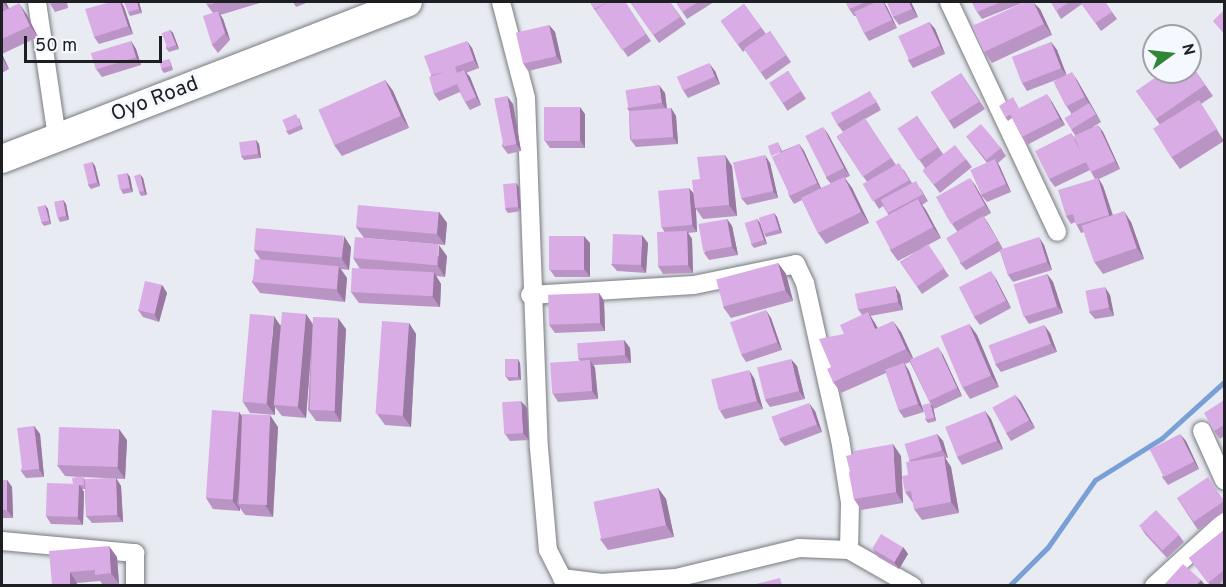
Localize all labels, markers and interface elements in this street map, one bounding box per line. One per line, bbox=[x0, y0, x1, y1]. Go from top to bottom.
scale bar bbox=[27, 24, 165, 62]
north arrow bbox=[1142, 24, 1202, 84]
text: 50 m bbox=[35, 35, 77, 58]
text: N bbox=[1176, 42, 1199, 58]
street label: Oyo Road bbox=[108, 72, 202, 128]

